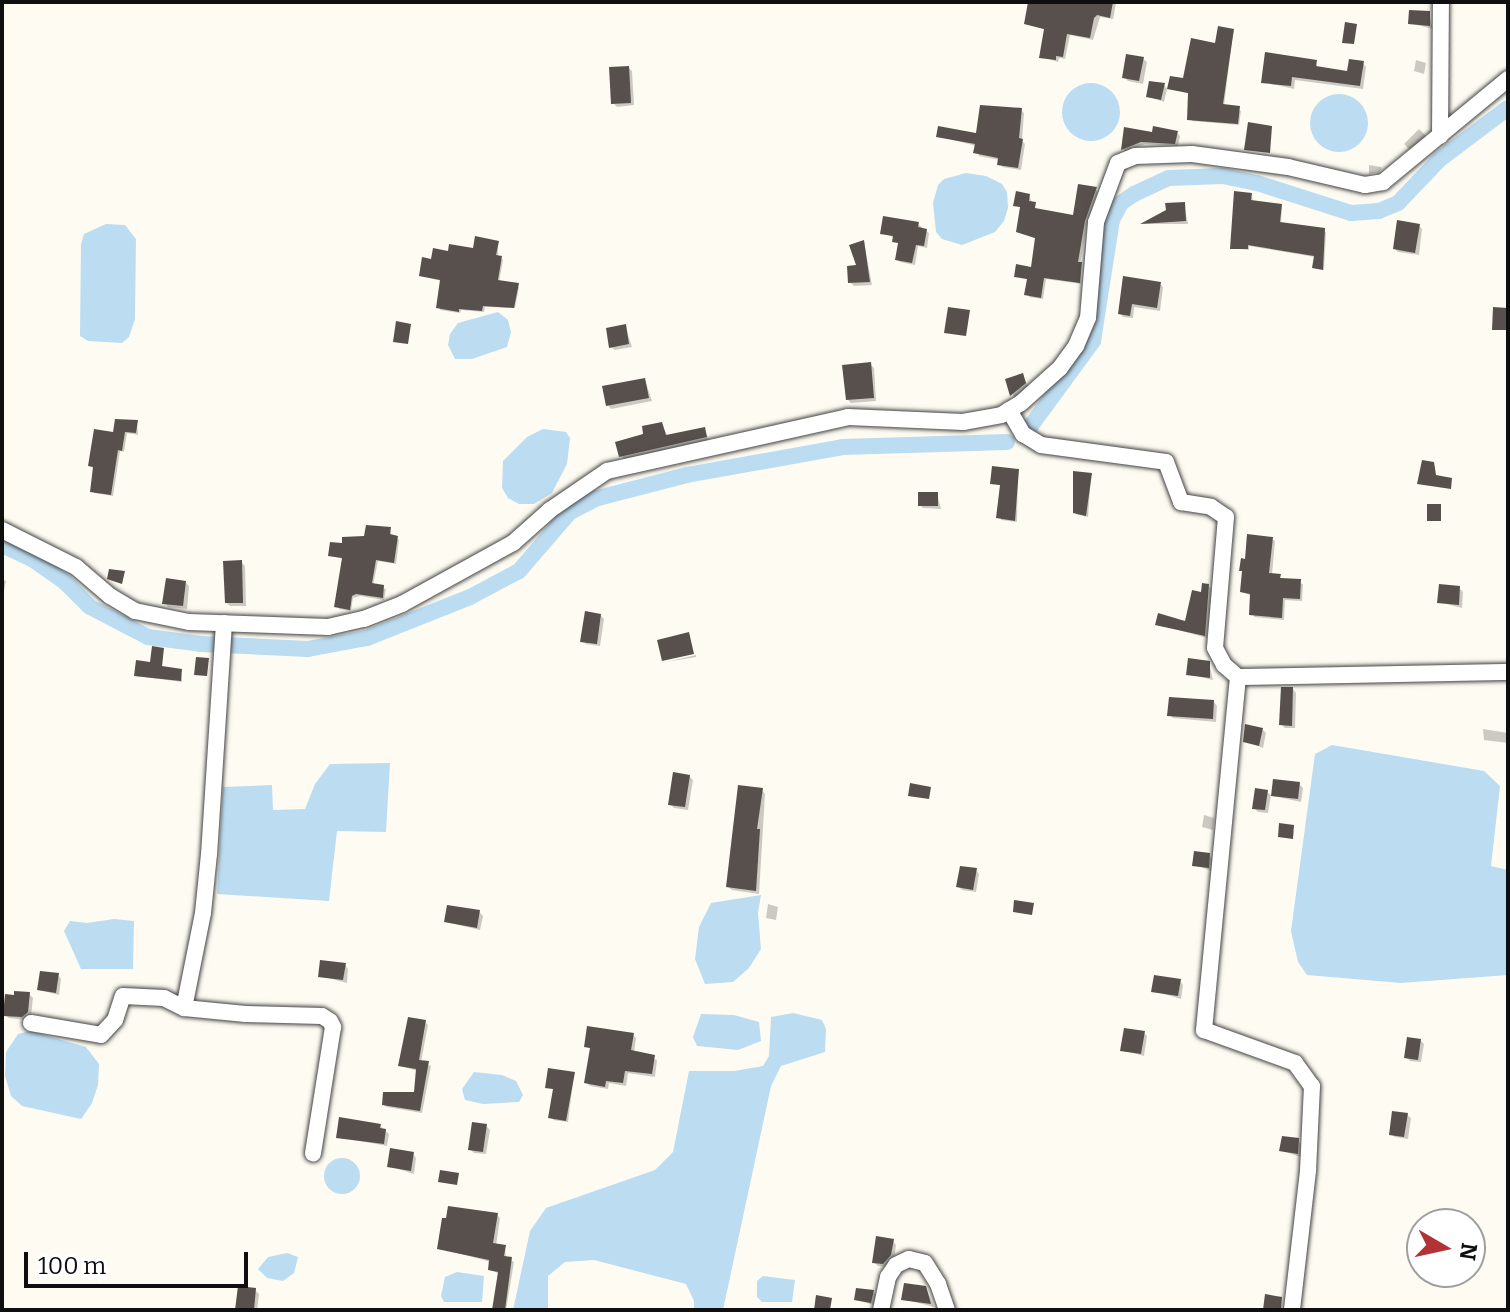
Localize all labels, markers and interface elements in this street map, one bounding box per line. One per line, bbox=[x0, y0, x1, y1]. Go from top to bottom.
north arrow bbox=[1406, 1208, 1486, 1288]
scale bar bbox=[28, 1236, 252, 1286]
text: N bbox=[1454, 1241, 1483, 1262]
text: 100 m bbox=[38, 1252, 106, 1280]

